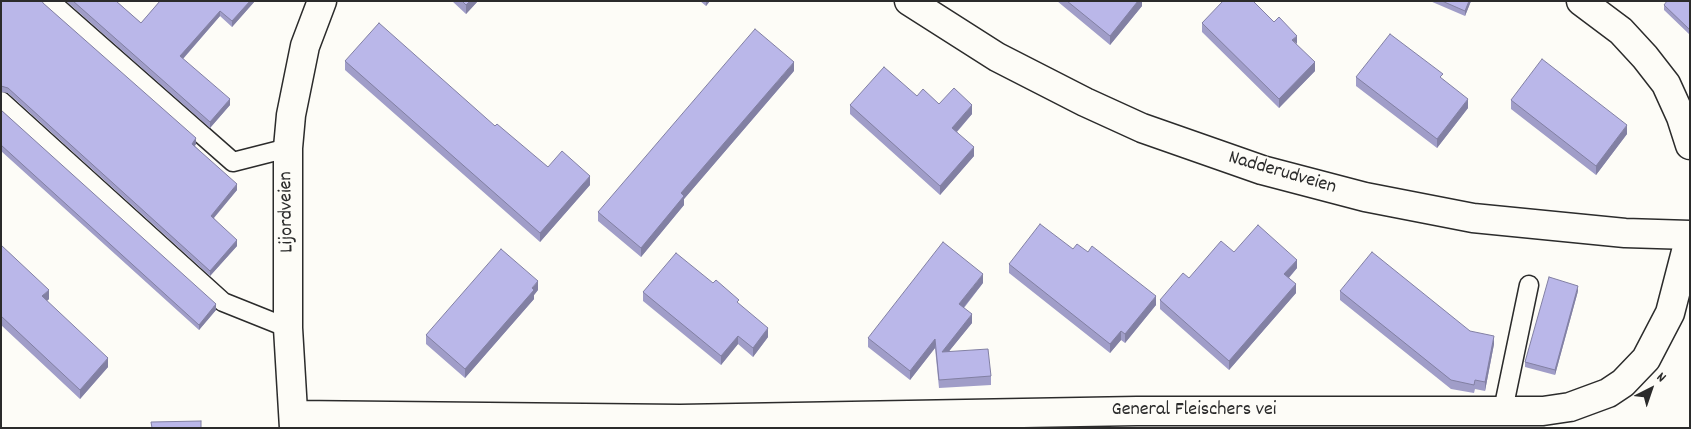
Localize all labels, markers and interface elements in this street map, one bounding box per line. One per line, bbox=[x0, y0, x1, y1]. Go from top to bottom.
street label: Nadderudveien bbox=[1225, 147, 1339, 201]
street label: Lijordveien bbox=[275, 171, 301, 253]
north arrow bbox=[1626, 364, 1676, 414]
text: N bbox=[1652, 368, 1670, 387]
street label: General Fleischers vei bbox=[1112, 399, 1276, 423]

